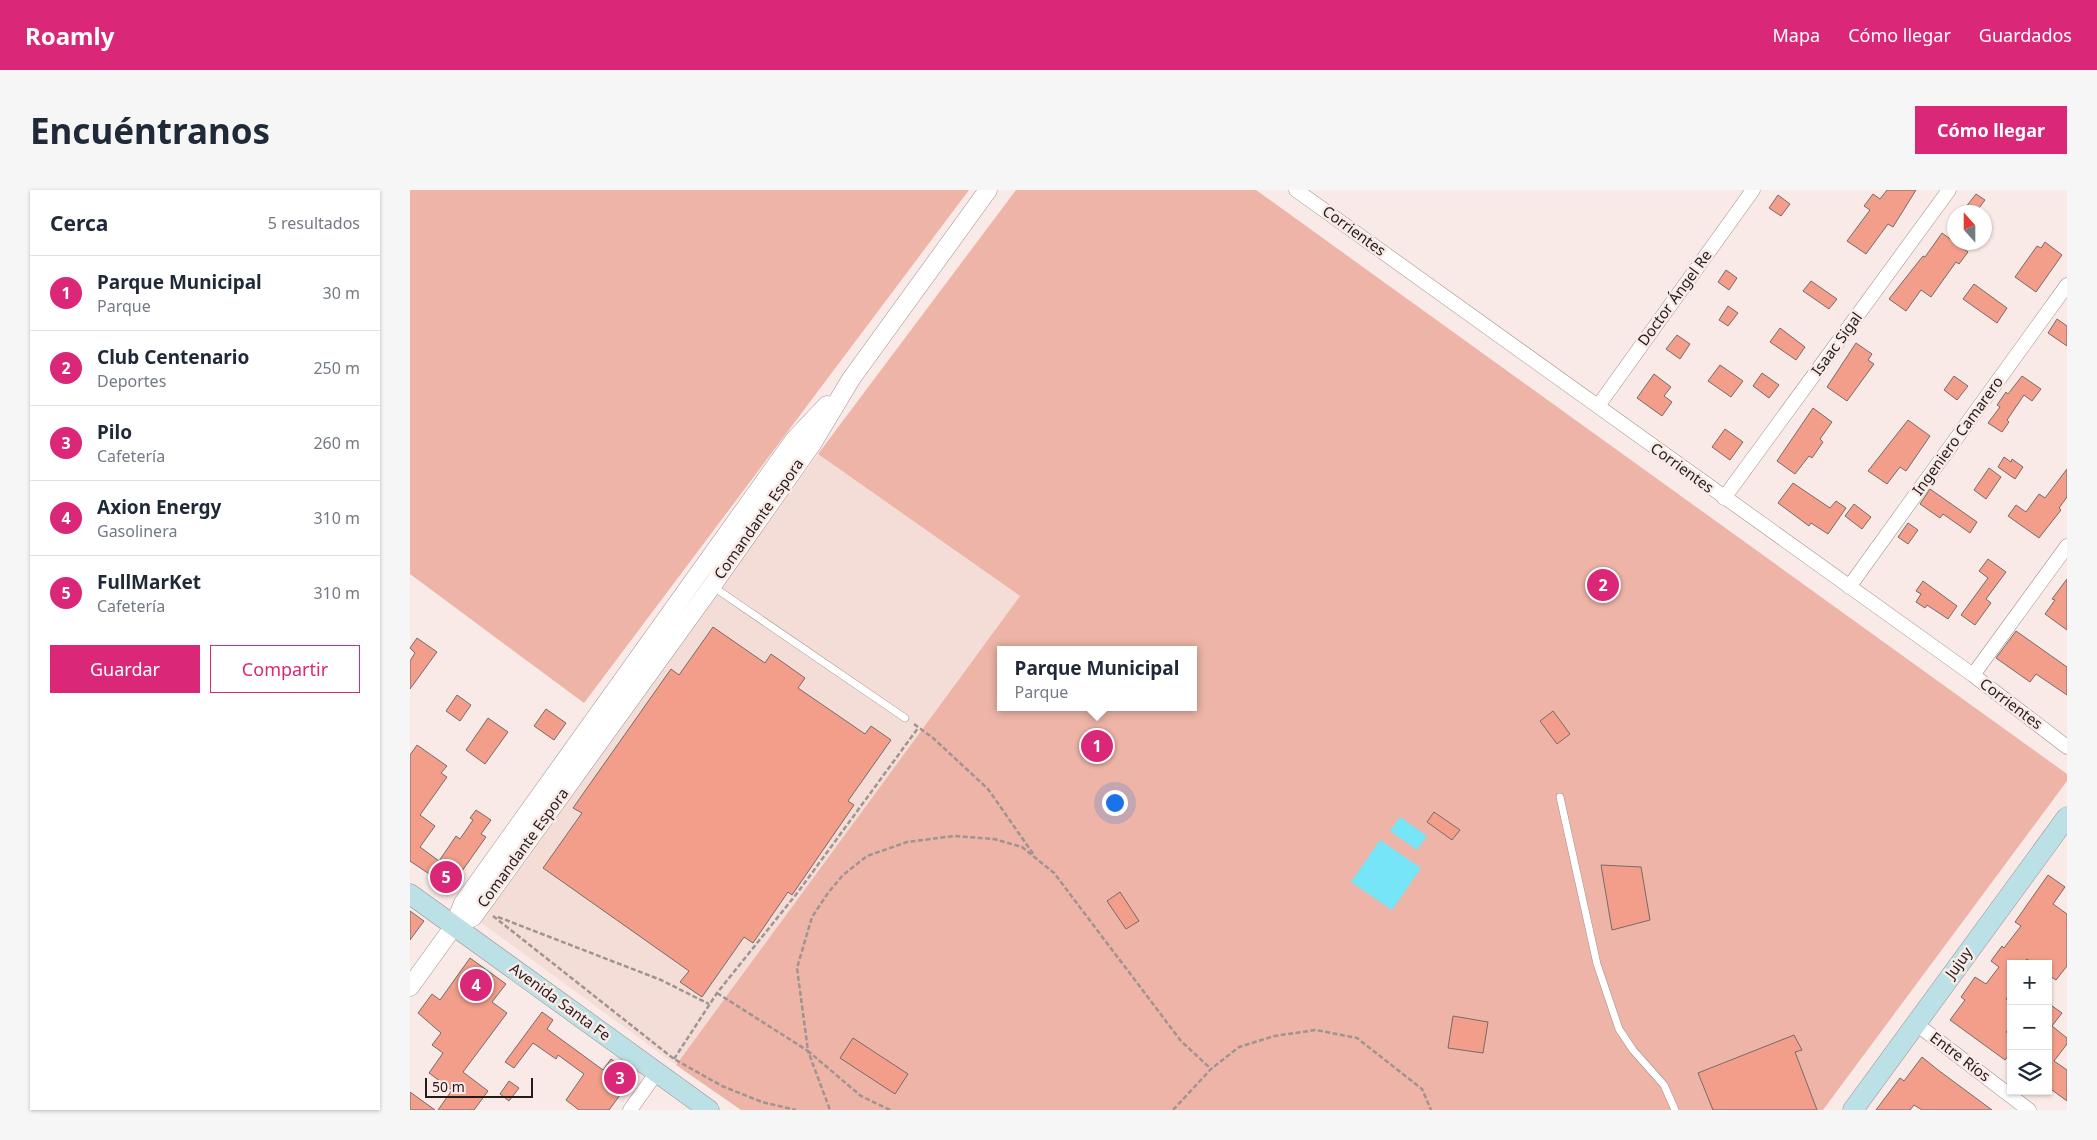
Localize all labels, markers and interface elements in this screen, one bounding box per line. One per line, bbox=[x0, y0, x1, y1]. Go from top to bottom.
text: Roamly bbox=[25, 19, 114, 52]
text: Mapa bbox=[1773, 23, 1820, 47]
text: Cómo llegar bbox=[1848, 23, 1951, 47]
text: Guardados bbox=[1979, 23, 2072, 47]
button: Cómo llegar bbox=[1915, 106, 2067, 154]
text: Encuéntranos bbox=[30, 107, 270, 154]
street label: Corrientes bbox=[1319, 200, 1390, 260]
north arrow bbox=[1947, 205, 1992, 250]
text: Cerca bbox=[50, 209, 108, 237]
text: 5 resultados bbox=[268, 212, 360, 234]
street label: Doctor Ángel Re bbox=[1633, 245, 1716, 349]
text: Parque Municipal bbox=[97, 269, 262, 295]
text: 1 bbox=[61, 282, 71, 304]
text: 30 m bbox=[323, 282, 360, 304]
text: Parque bbox=[97, 295, 151, 317]
street label: Isaac Sigal bbox=[1806, 308, 1866, 379]
text: Club Centenario bbox=[97, 344, 249, 370]
text: 2 bbox=[61, 357, 71, 379]
text: 250 m bbox=[313, 357, 360, 379]
text: Deportes bbox=[97, 370, 166, 392]
street label: Ingeniero Camarero bbox=[1907, 372, 2007, 499]
text: Pilo bbox=[97, 419, 132, 445]
text: 3 bbox=[61, 432, 71, 454]
text: 260 m bbox=[313, 432, 360, 454]
street label: Corrientes bbox=[1647, 437, 1718, 497]
text: Cafetería bbox=[97, 445, 165, 467]
street label: Comandante Espora bbox=[709, 454, 807, 583]
text: Axion Energy bbox=[97, 494, 221, 520]
text: 4 bbox=[61, 507, 71, 529]
text: 310 m bbox=[313, 507, 360, 529]
text: Gasolinera bbox=[97, 520, 177, 542]
pin: 2 bbox=[1587, 566, 1619, 604]
text: FullMarKet bbox=[97, 569, 201, 595]
text: 5 bbox=[61, 582, 71, 604]
text: 310 m bbox=[313, 582, 360, 604]
text: Cafetería bbox=[97, 595, 165, 617]
button: Guardar bbox=[50, 645, 200, 693]
button: Compartir bbox=[210, 645, 360, 693]
popup bbox=[997, 646, 1197, 711]
text: Parque Municipal bbox=[1015, 655, 1179, 681]
street label: Corrientes bbox=[1976, 673, 2047, 733]
text: Parque bbox=[1015, 681, 1068, 703]
pin: 1 bbox=[1081, 727, 1113, 765]
street label: Comandante Espora bbox=[472, 784, 572, 911]
your location bbox=[1102, 790, 1128, 816]
pin: 5 bbox=[430, 858, 462, 896]
street label: Jujuy bbox=[1939, 942, 1977, 984]
street label: Avenida Santa Fe bbox=[506, 958, 615, 1045]
map controls bbox=[2007, 960, 2052, 1095]
button: + bbox=[2007, 960, 2052, 1005]
pin: 4 bbox=[460, 966, 492, 1004]
button: − bbox=[2007, 1005, 2052, 1050]
street label: Entre Ríos bbox=[1926, 1027, 1995, 1085]
button: layers bbox=[2007, 1050, 2052, 1095]
pin: 3 bbox=[604, 1059, 636, 1097]
scale bar bbox=[425, 1075, 532, 1098]
text: 50 m bbox=[432, 1077, 465, 1096]

